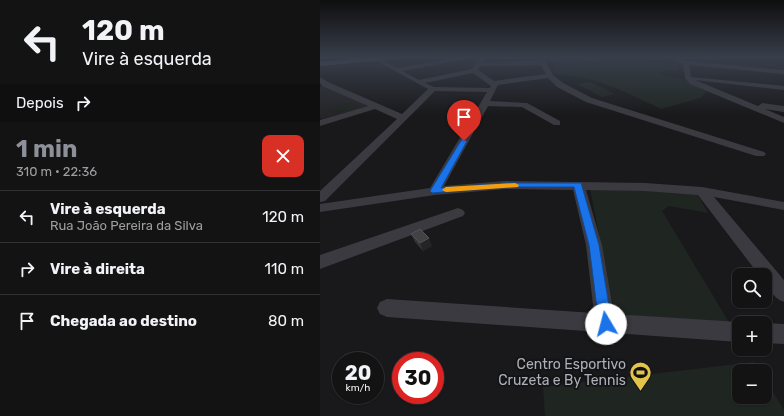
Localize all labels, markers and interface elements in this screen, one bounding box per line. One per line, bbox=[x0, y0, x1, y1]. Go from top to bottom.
text: 120 m bbox=[82, 14, 165, 47]
icon: left bbox=[16, 16, 68, 68]
text: Vire à esquerda bbox=[82, 48, 212, 70]
icon: right bbox=[72, 92, 94, 114]
text: Depois bbox=[16, 94, 64, 112]
pin bbox=[447, 100, 481, 141]
icon: arrive bbox=[453, 106, 475, 128]
text: 1 min bbox=[16, 135, 77, 163]
button: close bbox=[262, 135, 304, 177]
text: 310 m · 22:36 bbox=[16, 164, 97, 179]
text: Vire à esquerda bbox=[50, 200, 166, 218]
icon: left bbox=[16, 206, 38, 228]
text: 120 m bbox=[262, 208, 304, 226]
text: Rua João Pereira da Silva bbox=[50, 218, 203, 233]
icon: right bbox=[16, 258, 38, 280]
text: Vire à direita bbox=[50, 260, 145, 278]
text: 110 m bbox=[265, 260, 304, 278]
map controls bbox=[732, 268, 772, 404]
button: search bbox=[732, 268, 772, 308]
position arrow bbox=[585, 303, 627, 345]
icon: arrive bbox=[16, 310, 38, 332]
text: Chegada ao destino bbox=[50, 312, 197, 330]
text: 80 m bbox=[268, 312, 304, 330]
button: + bbox=[732, 316, 772, 356]
speed limit sign: 30 bbox=[392, 352, 444, 404]
place label: Centro Esportivo Cruzeta e By Tennis bbox=[498, 356, 626, 389]
sports icon: Centro Esportivo Cruzeta e By Tennis bbox=[628, 359, 654, 392]
text: 20 bbox=[345, 361, 371, 385]
button: − bbox=[732, 364, 772, 404]
text: km/h bbox=[346, 382, 370, 394]

